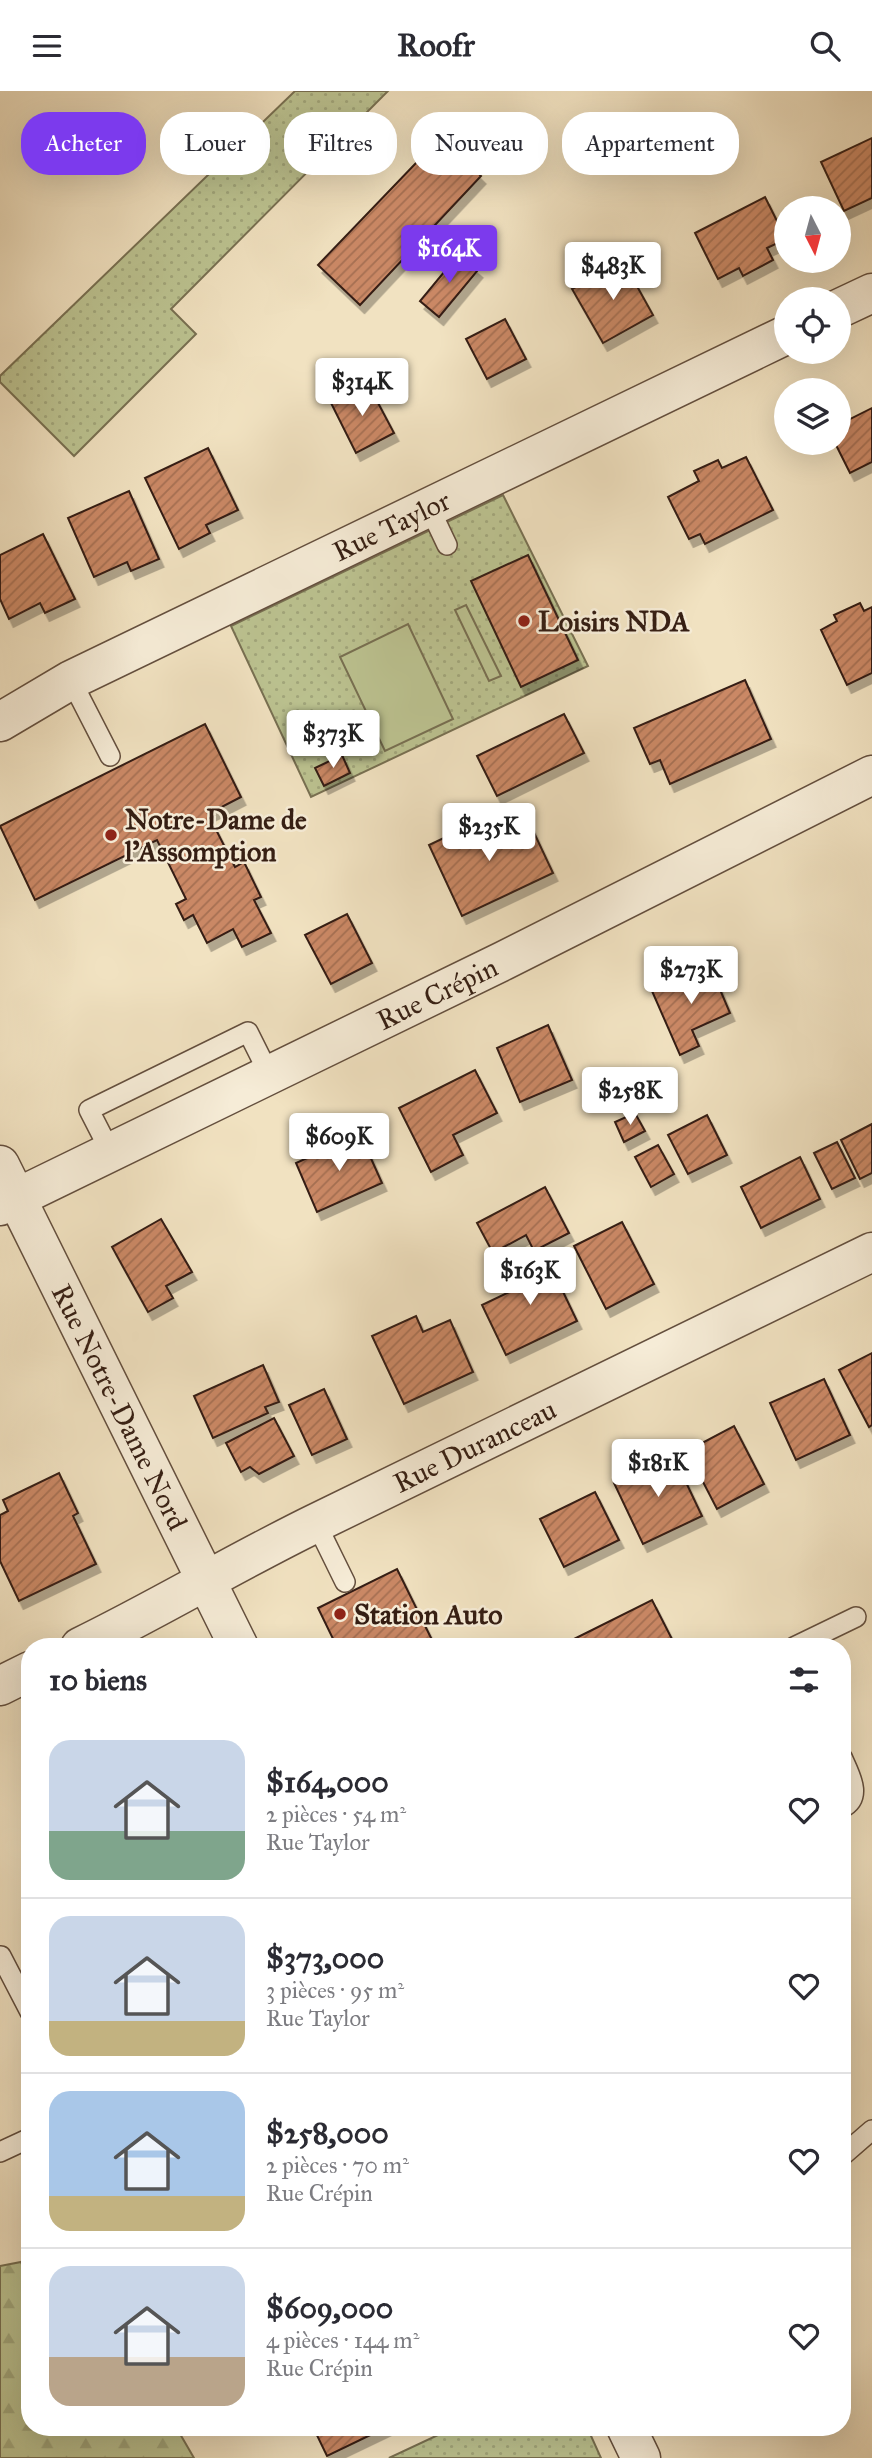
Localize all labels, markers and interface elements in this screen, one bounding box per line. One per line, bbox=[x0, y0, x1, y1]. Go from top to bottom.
text: Roofr bbox=[397, 26, 475, 65]
icon: menu bbox=[28, 27, 66, 65]
icon: search bbox=[806, 27, 844, 65]
chip: Acheter bbox=[21, 112, 146, 175]
chip: Louer bbox=[160, 112, 270, 175]
chip: Filtres bbox=[284, 112, 397, 175]
chip: Nouveau bbox=[411, 112, 548, 175]
chip: Appartement bbox=[562, 112, 739, 175]
north arrow bbox=[774, 196, 850, 273]
map controls bbox=[774, 196, 851, 455]
pin: $164K bbox=[400, 225, 498, 285]
text: $164K bbox=[417, 234, 481, 262]
pin: $483K bbox=[564, 243, 662, 302]
text: $483K bbox=[581, 251, 645, 279]
button: locate bbox=[774, 287, 851, 364]
pin: $314K bbox=[313, 359, 411, 418]
text: $314K bbox=[331, 367, 393, 395]
button: layers bbox=[774, 378, 851, 455]
street label: Rue Taylor bbox=[327, 483, 456, 569]
place label: Loisirs NDA bbox=[538, 604, 691, 639]
marker: Loisirs NDA bbox=[516, 613, 532, 629]
pin: $373K bbox=[284, 711, 382, 770]
text: $373K bbox=[303, 719, 363, 747]
place label: Notre-Dame de l'Assomption bbox=[124, 802, 307, 869]
pin: $235K bbox=[440, 803, 538, 863]
text: $235K bbox=[458, 812, 520, 840]
marker: Notre-Dame de l'Assomption bbox=[103, 827, 119, 843]
pin: $273K bbox=[642, 947, 740, 1006]
street label: Rue Crépin bbox=[371, 949, 503, 1038]
text: $273K bbox=[660, 955, 722, 983]
pin: $258K bbox=[581, 1067, 679, 1127]
text: $258K bbox=[598, 1076, 662, 1104]
pin: $609K bbox=[290, 1114, 388, 1173]
text: $609K bbox=[305, 1122, 373, 1150]
pin: $163K bbox=[481, 1247, 579, 1307]
text: $163K bbox=[500, 1256, 560, 1284]
street label: Rue Notre-Dame Nord bbox=[44, 1278, 195, 1536]
street label: Rue Duranceau bbox=[388, 1392, 562, 1501]
pin: $181K bbox=[609, 1439, 707, 1499]
text: $181K bbox=[628, 1448, 688, 1476]
place label: Station Auto bbox=[354, 1597, 503, 1632]
marker: Station Auto bbox=[332, 1606, 348, 1622]
icon: filters bbox=[785, 1661, 823, 1699]
text: 10 biens bbox=[49, 1662, 147, 1698]
text: $164,000 bbox=[266, 1764, 389, 1800]
icon: home bbox=[105, 1768, 189, 1852]
icon: heart bbox=[785, 1791, 823, 1829]
text: 2 pièces · 54 m² bbox=[266, 1800, 406, 1828]
text: Rue Taylor bbox=[266, 1828, 370, 1856]
text: $373,000 bbox=[266, 1940, 384, 1976]
icon: home bbox=[105, 1944, 189, 2028]
icon: heart bbox=[785, 1967, 823, 2005]
text: 3 pièces · 95 m² bbox=[266, 1976, 404, 2004]
text: Rue Taylor bbox=[266, 2004, 370, 2032]
text: $258,000 bbox=[266, 2115, 389, 2151]
icon: home bbox=[105, 2119, 189, 2203]
icon: heart bbox=[785, 2142, 823, 2180]
text: 2 pièces · 70 m² bbox=[266, 2151, 409, 2179]
text: Rue Crépin bbox=[266, 2179, 373, 2207]
text: $609,000 bbox=[266, 2290, 393, 2326]
icon: home bbox=[105, 2294, 189, 2378]
icon: heart bbox=[785, 2317, 823, 2355]
text: 4 pièces · 144 m² bbox=[266, 2326, 419, 2354]
text: Rue Crépin bbox=[266, 2354, 373, 2382]

